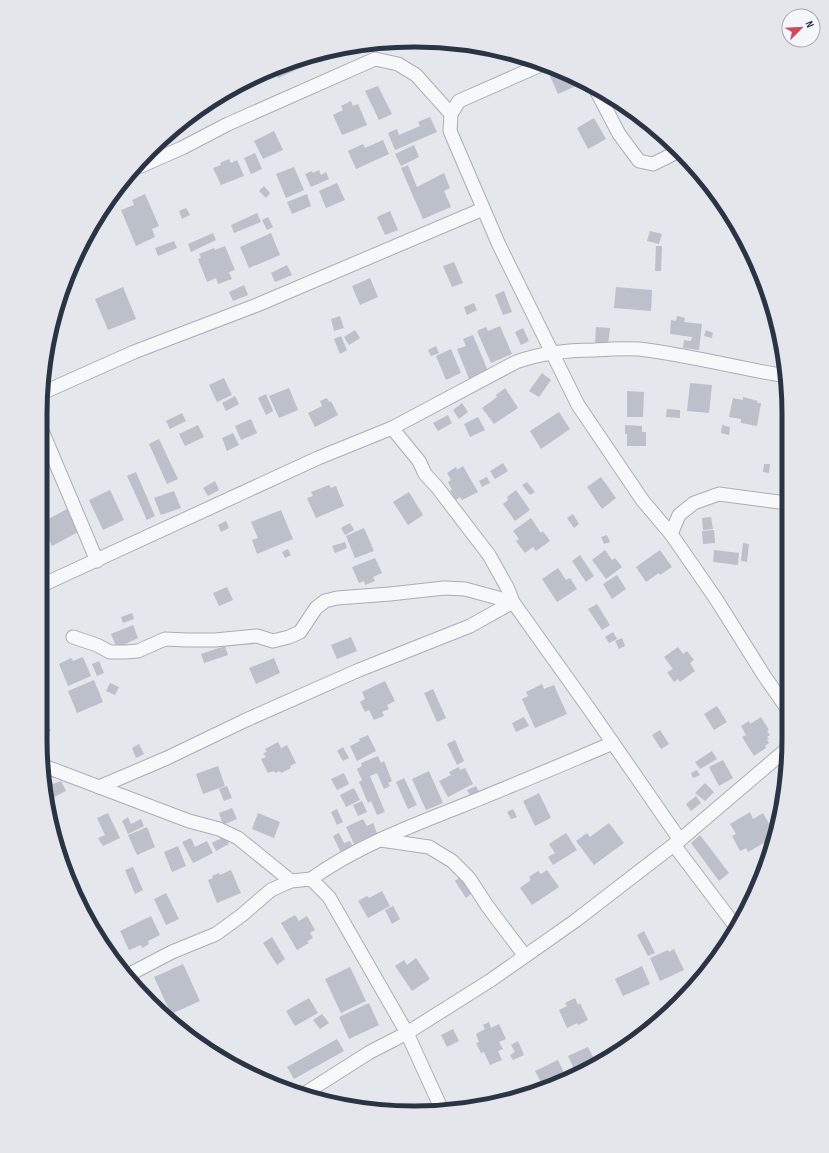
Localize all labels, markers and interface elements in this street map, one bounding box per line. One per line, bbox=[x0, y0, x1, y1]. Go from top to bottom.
north arrow bbox=[781, 8, 821, 48]
text: N bbox=[803, 19, 817, 30]

